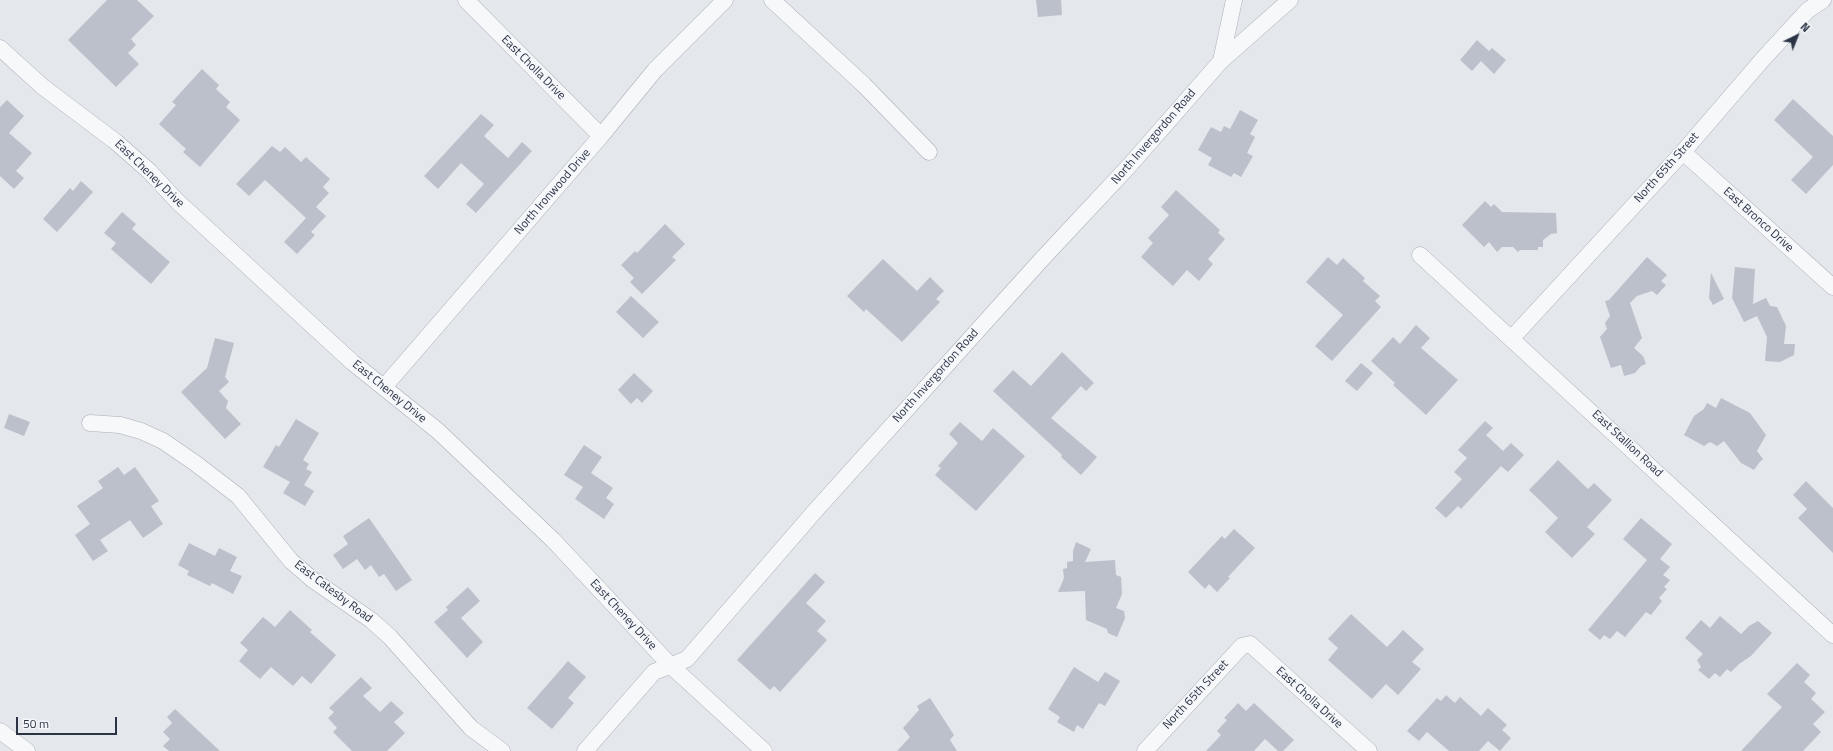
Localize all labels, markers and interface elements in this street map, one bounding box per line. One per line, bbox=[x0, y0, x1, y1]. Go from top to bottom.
north arrow bbox=[1777, 16, 1817, 56]
text: N bbox=[1797, 19, 1813, 36]
street label: East Cholla Drive bbox=[498, 33, 568, 103]
street label: North Invergordon Road bbox=[1109, 87, 1199, 187]
street label: North 65th Street bbox=[1632, 130, 1702, 206]
street label: East Cheney Drive bbox=[111, 137, 187, 211]
street label: North Ironwood Drive bbox=[512, 146, 594, 238]
street label: East Bronco Drive bbox=[1720, 185, 1796, 255]
street label: North Invergordon Road bbox=[890, 326, 982, 426]
street label: East Cheney Drive bbox=[349, 358, 429, 426]
street label: East Stallion Road bbox=[1589, 408, 1665, 480]
street label: East Catesby Road bbox=[291, 558, 375, 626]
street label: East Cheney Drive bbox=[587, 577, 659, 653]
street label: North 65th Street bbox=[1160, 657, 1232, 733]
street label: East Cholla Drive bbox=[1273, 664, 1345, 732]
scale bar bbox=[18, 709, 119, 735]
text: 50 m bbox=[23, 714, 49, 733]

